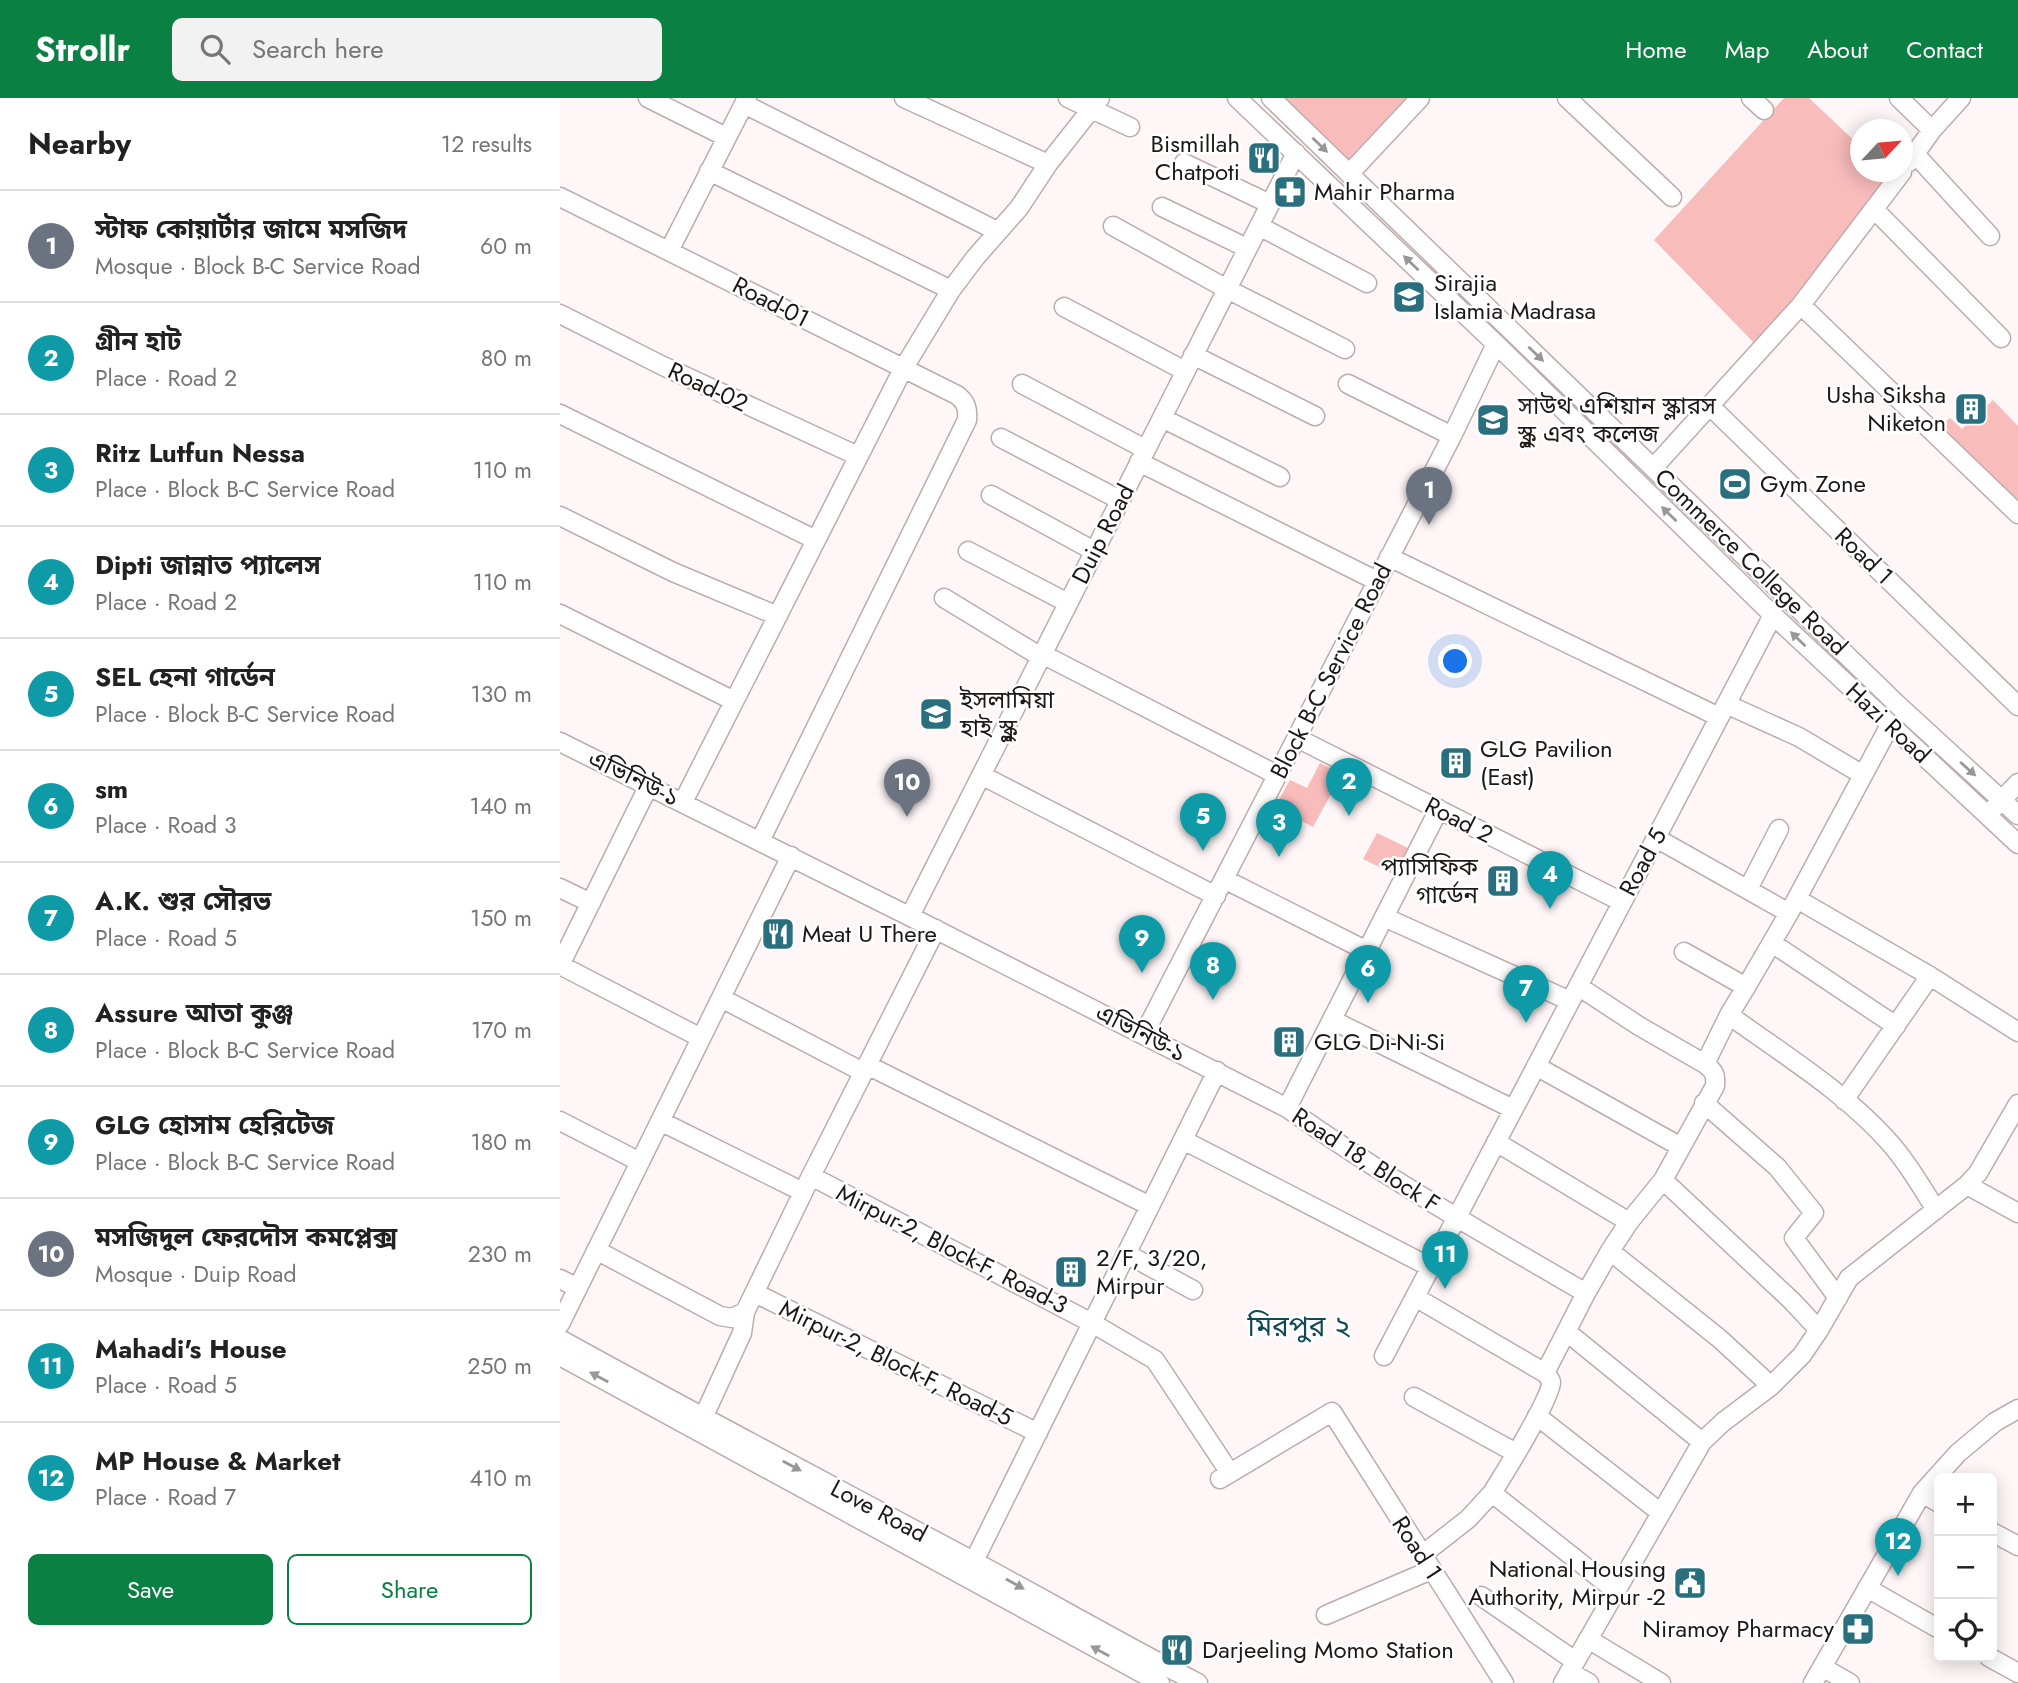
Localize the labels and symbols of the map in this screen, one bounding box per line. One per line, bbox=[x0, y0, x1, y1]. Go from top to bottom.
north arrow bbox=[1850, 119, 1913, 182]
place label: Bismillah Chatpoti bbox=[1151, 126, 1240, 189]
one-way arrow bbox=[1311, 137, 1328, 153]
restaurant icon: Bismillah Chatpoti bbox=[1245, 139, 1283, 177]
pharmacy icon: Mahir Pharma bbox=[1271, 173, 1309, 211]
place label: Mahir Pharma bbox=[1314, 174, 1455, 209]
one-way arrow bbox=[1403, 256, 1420, 272]
place label: Sirajia Islamia Madrasa bbox=[1434, 265, 1596, 328]
street label: Road-01 bbox=[727, 267, 816, 336]
school or university icon: Sirajia Islamia Madrasa bbox=[1390, 278, 1428, 316]
one-way arrow bbox=[1527, 346, 1544, 362]
street label: Road-02 bbox=[662, 353, 754, 420]
place label: Usha Siksha Niketon bbox=[1826, 377, 1946, 440]
place label: সাউথ এশিয়ান স্কলারস স্কুল এবং কলেজ bbox=[1517, 388, 1717, 451]
building icon: Usha Siksha Niketon bbox=[1952, 390, 1990, 428]
school or university icon: সাউথ এশিয়ান স্কলারস স্কুল এবং কলেজ bbox=[1474, 401, 1512, 439]
street label: Commerce College Road bbox=[1647, 460, 1856, 663]
sports icon: Gym Zone bbox=[1716, 465, 1754, 503]
place label: Gym Zone bbox=[1760, 466, 1866, 501]
pin: 1 bbox=[1406, 467, 1452, 525]
street label: Duip Road bbox=[1062, 478, 1143, 590]
one-way arrow bbox=[1661, 506, 1677, 522]
street label: Road 1 bbox=[1827, 519, 1902, 592]
street label: Block B-C Service Road bbox=[1261, 557, 1400, 784]
one-way arrow bbox=[1790, 631, 1807, 647]
your location bbox=[1438, 644, 1472, 678]
street label: Hazi Road bbox=[1838, 674, 1939, 771]
place label: ইসলামিয়া হাই স্কুল bbox=[959, 682, 1055, 745]
school or university icon: ইসলামিয়া হাই স্কুল bbox=[917, 695, 955, 733]
place label: GLG Pavilion (East) bbox=[1480, 731, 1613, 794]
street label: এভিনিউ-১ bbox=[583, 740, 686, 815]
building icon: GLG Pavilion (East) bbox=[1437, 744, 1475, 782]
pin: 2 bbox=[1326, 758, 1372, 816]
pin: 10 bbox=[884, 759, 930, 817]
one-way arrow bbox=[1959, 761, 1976, 776]
street label: Road 2 bbox=[1419, 787, 1500, 852]
pin: 5 bbox=[1180, 793, 1226, 851]
pin: 3 bbox=[1256, 799, 1302, 857]
street label: Road 5 bbox=[1610, 822, 1675, 902]
place label: প্যাসিফিক গার্ডেন bbox=[1381, 849, 1479, 912]
pin: 4 bbox=[1527, 851, 1573, 909]
building icon: প্যাসিফিক গার্ডেন bbox=[1484, 862, 1522, 900]
restaurant icon: Meat U There bbox=[759, 915, 797, 953]
pin: 9 bbox=[1119, 915, 1165, 973]
place label: Meat U There bbox=[802, 916, 937, 951]
pin: 8 bbox=[1190, 942, 1236, 1000]
pin: 6 bbox=[1345, 945, 1391, 1003]
pin: 7 bbox=[1503, 965, 1549, 1023]
street label: এভিনিউ-১ bbox=[1090, 995, 1193, 1070]
building icon: GLG Di-Ni-Si bbox=[1270, 1023, 1308, 1061]
place label: GLG Di-Ni-Si bbox=[1314, 1024, 1445, 1059]
street label: Road 18, Block F bbox=[1285, 1099, 1447, 1221]
street label: Mirpur-2, Block-F, Road-3 bbox=[830, 1175, 1074, 1322]
pin: 11 bbox=[1422, 1231, 1468, 1289]
place label: 2/F, 3/20, Mirpur bbox=[1096, 1240, 1207, 1303]
building icon: 2/F, 3/20, Mirpur bbox=[1052, 1253, 1090, 1291]
street label: Mirpur-2, Block-F, Road-5 bbox=[773, 1291, 1019, 1434]
district label: মিরপুর ২ bbox=[1247, 1306, 1351, 1347]
one-way arrow bbox=[589, 1372, 609, 1384]
one-way arrow bbox=[782, 1460, 802, 1471]
street label: Love Road bbox=[825, 1470, 934, 1551]
street label: Road 1 bbox=[1384, 1509, 1451, 1587]
pin: 12 bbox=[1875, 1518, 1921, 1576]
place label: National Housing Authority, Mirpur -2 bbox=[1468, 1551, 1666, 1614]
public building icon: National Housing Authority, Mirpur -2 bbox=[1671, 1564, 1709, 1602]
one-way arrow bbox=[1005, 1578, 1024, 1590]
pharmacy icon: Niramoy Pharmacy bbox=[1839, 1610, 1877, 1648]
place label: Niramoy Pharmacy bbox=[1642, 1611, 1834, 1646]
restaurant icon: Darjeeling Momo Station bbox=[1158, 1631, 1196, 1669]
place label: Darjeeling Momo Station bbox=[1202, 1632, 1454, 1667]
one-way arrow bbox=[1090, 1645, 1110, 1657]

